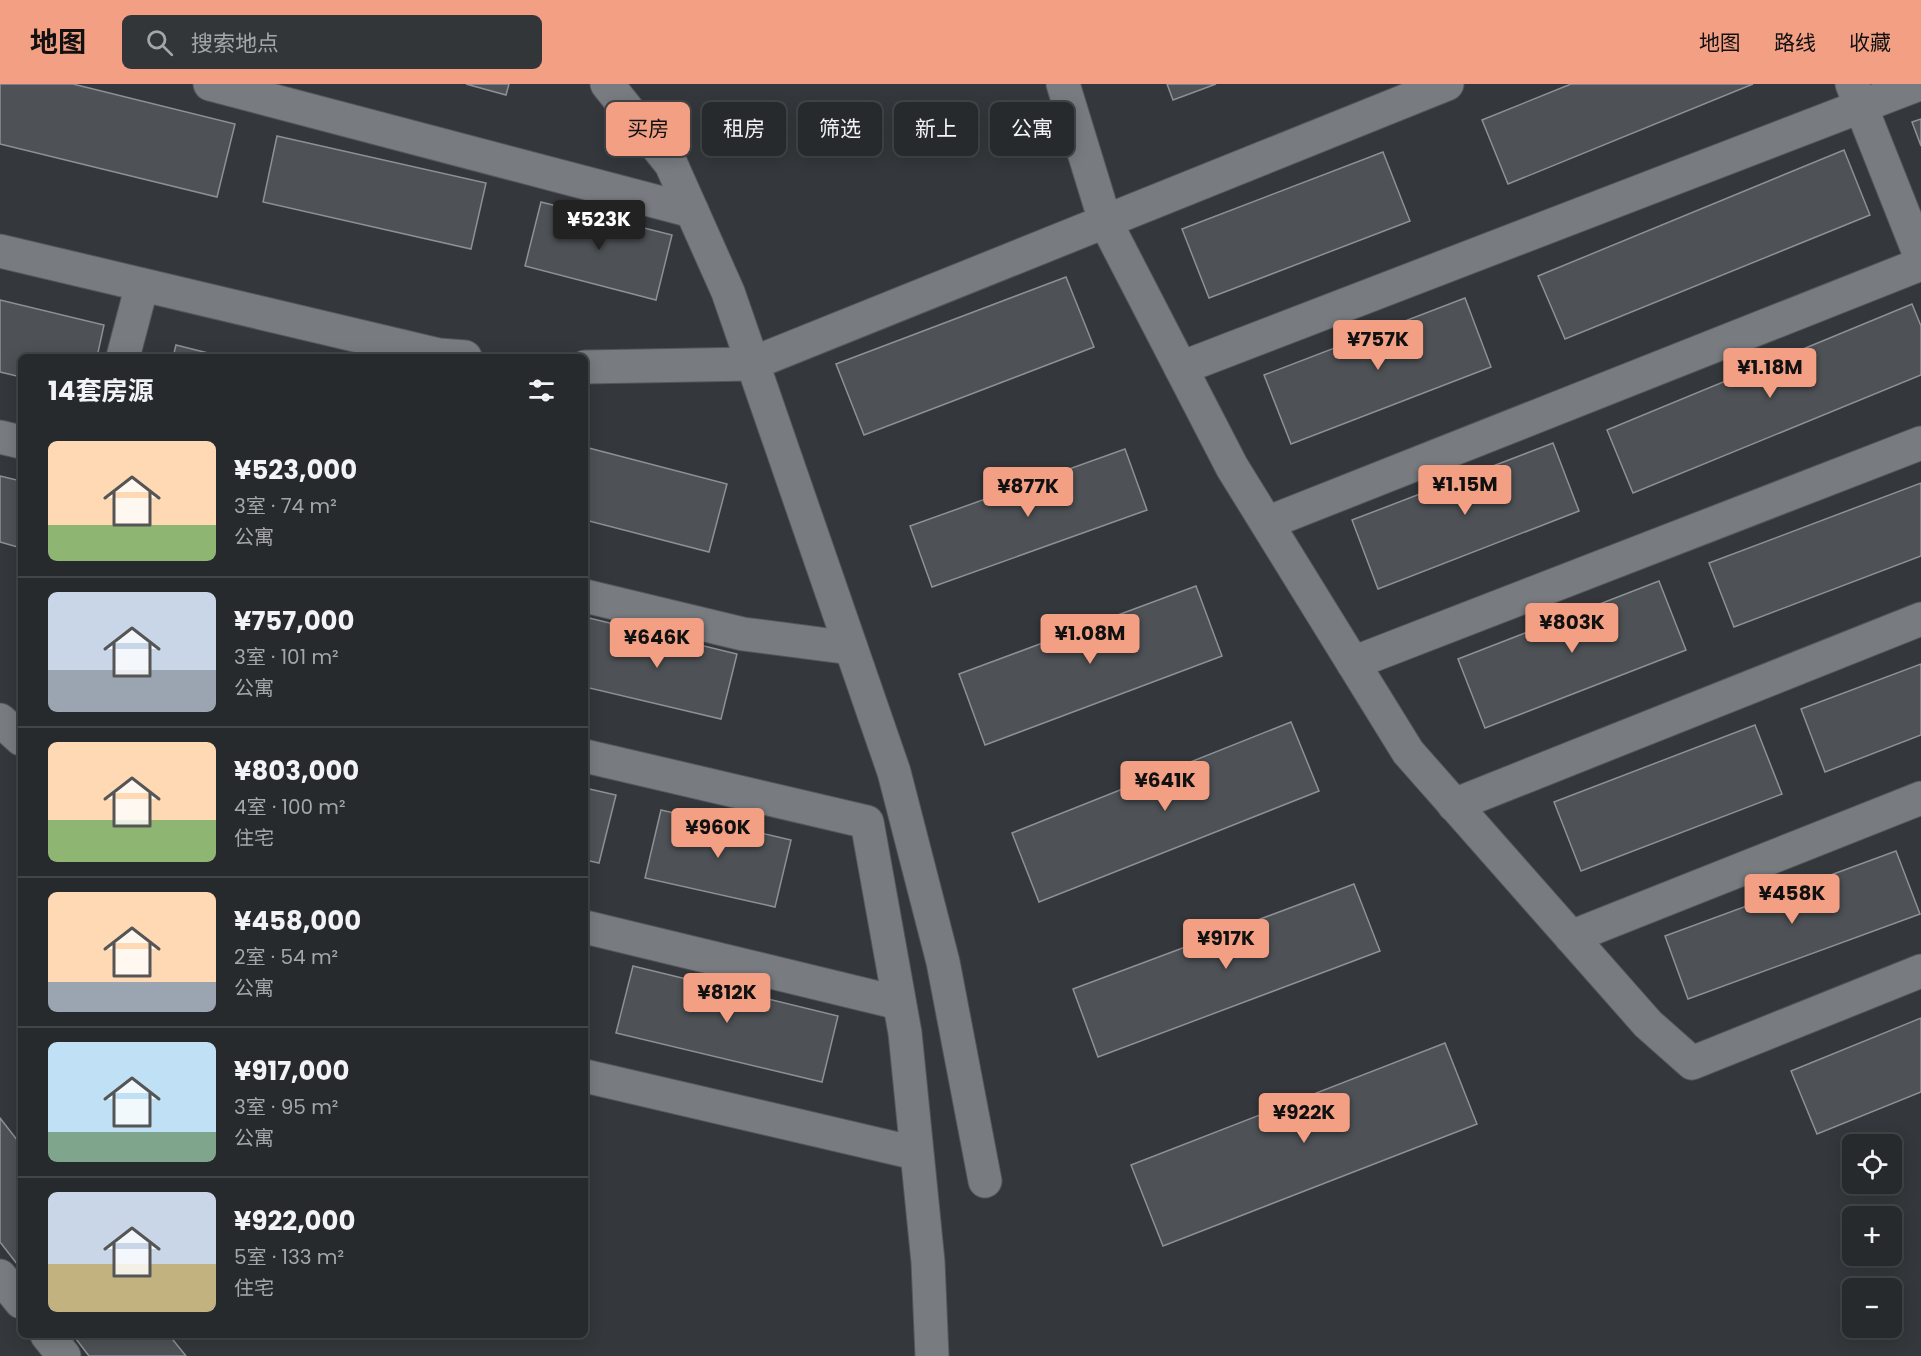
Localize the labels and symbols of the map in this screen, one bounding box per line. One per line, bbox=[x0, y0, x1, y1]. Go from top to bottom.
pin: ¥523K bbox=[557, 200, 641, 251]
pin: ¥757K bbox=[1336, 320, 1420, 371]
pin: ¥1.18M bbox=[1721, 348, 1819, 399]
pin: ¥1.15M bbox=[1416, 465, 1514, 516]
pin: ¥877K bbox=[986, 467, 1070, 518]
pin: ¥803K bbox=[1530, 603, 1614, 654]
pin: ¥1.08M bbox=[1041, 614, 1139, 665]
pin: ¥646K bbox=[615, 618, 699, 669]
pin: ¥641K bbox=[1123, 761, 1207, 812]
pin: ¥960K bbox=[676, 808, 760, 859]
pin: ¥458K bbox=[1750, 874, 1834, 925]
pin: ¥917K bbox=[1184, 919, 1268, 970]
pin: ¥812K bbox=[685, 973, 769, 1024]
pin: ¥922K bbox=[1262, 1093, 1346, 1144]

